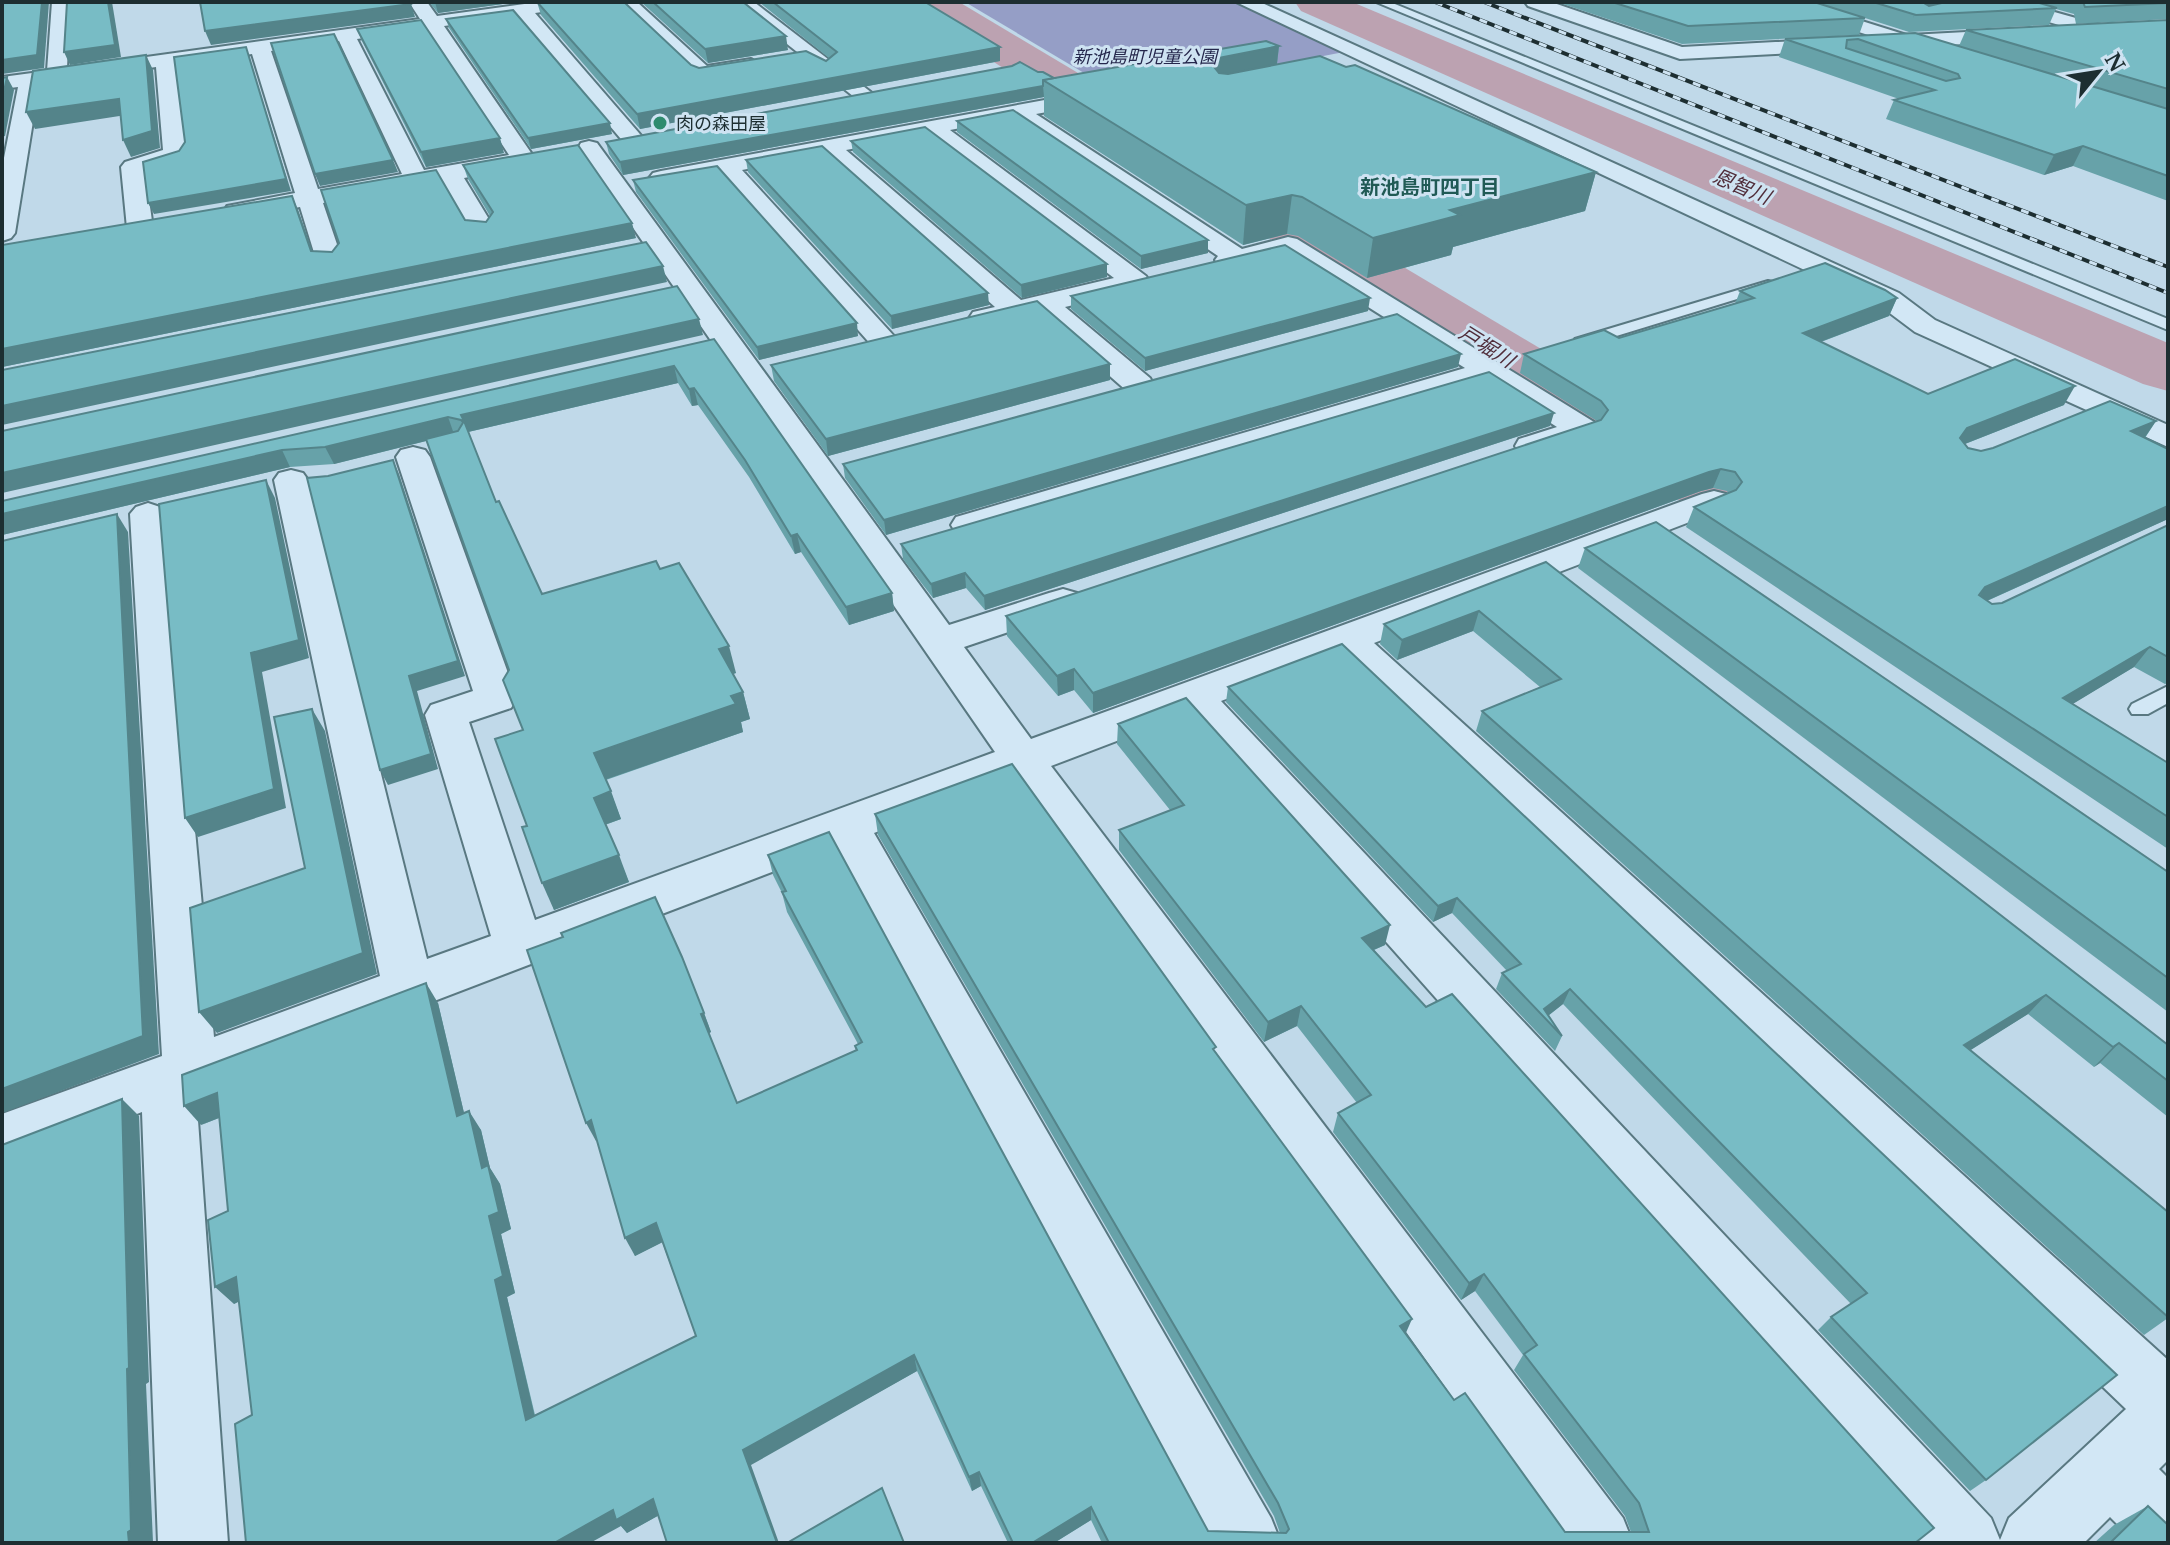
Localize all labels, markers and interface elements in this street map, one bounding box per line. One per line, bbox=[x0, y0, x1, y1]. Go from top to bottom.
north arrow bbox=[2058, 32, 2138, 112]
park label: 新池島町児童公園 bbox=[1073, 44, 1220, 68]
text: N bbox=[2099, 46, 2134, 77]
place label: 肉の森田屋 bbox=[676, 111, 766, 135]
marker: 肉の森田屋 bbox=[651, 114, 669, 132]
water label: 恩智川 bbox=[1709, 162, 1777, 211]
district label: 新池島町四丁目 bbox=[1360, 173, 1500, 200]
water label: 戸堀川 bbox=[1454, 319, 1521, 374]

